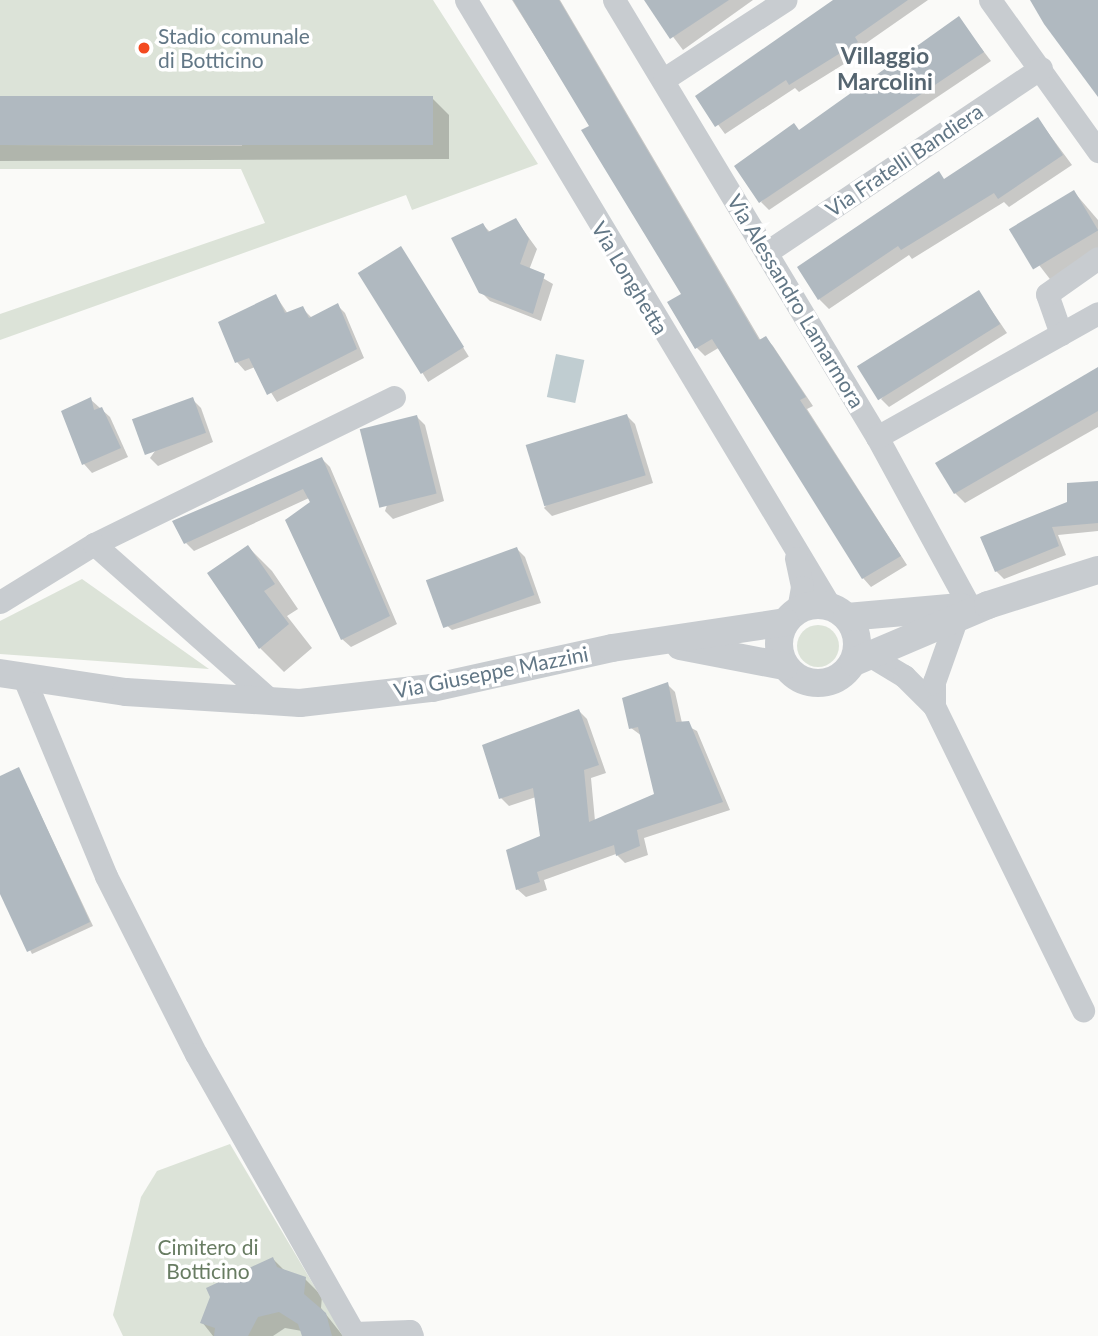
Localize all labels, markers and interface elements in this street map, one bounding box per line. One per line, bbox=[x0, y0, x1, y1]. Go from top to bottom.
place label: Stadio comunale di Botticino bbox=[158, 23, 310, 73]
marker: Stadio comunale di Botticino bbox=[136, 40, 152, 56]
district label: Villaggio Marcolini bbox=[837, 41, 933, 95]
street label: Via Fratelli Bandiera bbox=[821, 98, 987, 222]
street label: Via Alessandro Lamarmora bbox=[722, 189, 870, 413]
street label: Via Longhetta bbox=[586, 217, 674, 339]
street label: Via Giuseppe Mazzini bbox=[392, 641, 590, 703]
park label: Cimitero di Botticino bbox=[157, 1234, 259, 1284]

